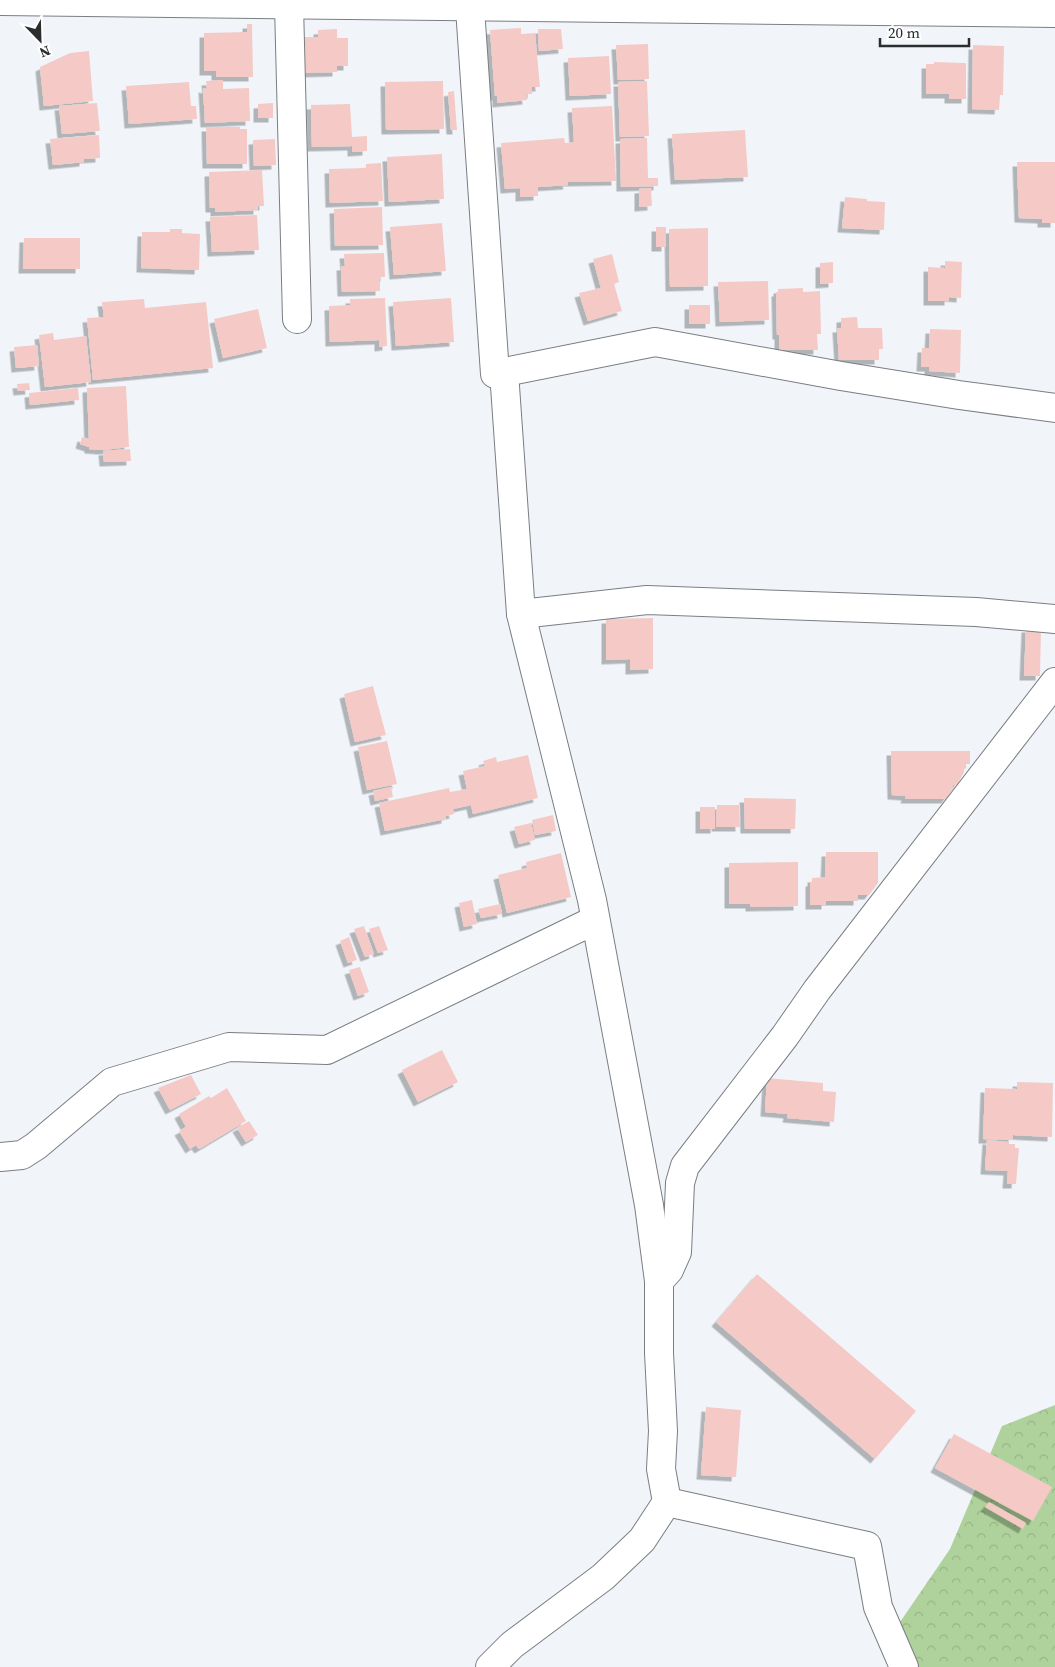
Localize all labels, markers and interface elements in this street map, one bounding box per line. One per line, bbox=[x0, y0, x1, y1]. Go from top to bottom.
north arrow bbox=[15, 15, 65, 65]
scale bar bbox=[880, 15, 969, 47]
text: 20 m bbox=[888, 22, 920, 43]
text: N bbox=[36, 41, 54, 63]

